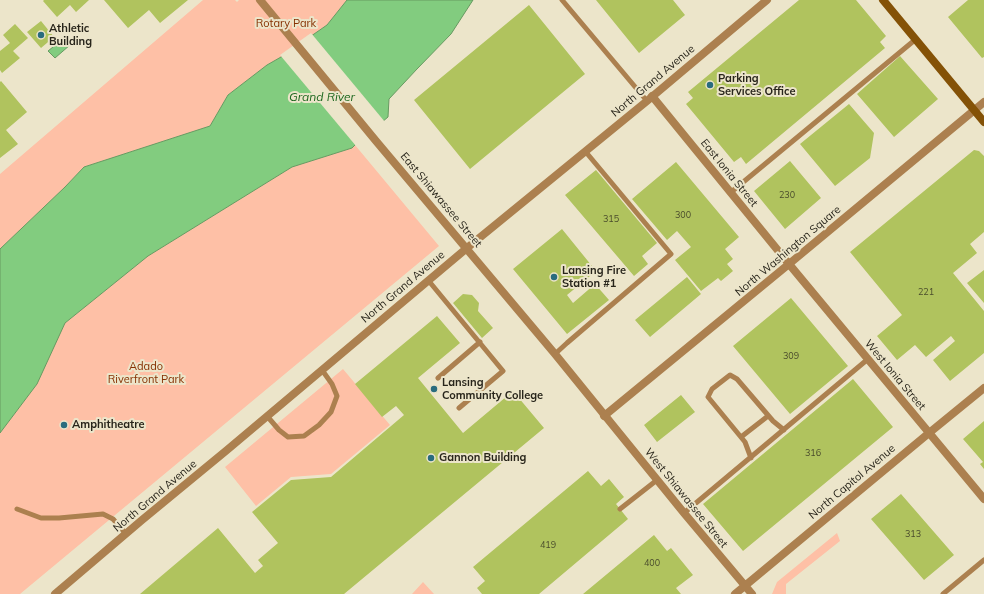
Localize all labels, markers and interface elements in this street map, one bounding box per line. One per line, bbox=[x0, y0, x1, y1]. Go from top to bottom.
park label: Rotary Park bbox=[256, 17, 316, 31]
place label: Athletic Building bbox=[49, 22, 92, 48]
marker: Athletic Building bbox=[36, 30, 46, 40]
street label: North Grand Avenue bbox=[609, 42, 697, 120]
place label: Parking Services Office bbox=[718, 72, 795, 98]
marker: Parking Services Office bbox=[705, 80, 715, 90]
water label: Grand River bbox=[289, 90, 355, 104]
street label: East Ionia Street bbox=[698, 137, 760, 209]
street label: East Shiawassee Street bbox=[397, 150, 485, 250]
house number: 230 bbox=[779, 190, 795, 200]
street label: North Washington Square bbox=[733, 203, 843, 299]
house number: 300 bbox=[675, 210, 691, 220]
house number: 315 bbox=[603, 214, 619, 224]
street label: North Grand Avenue bbox=[359, 248, 447, 326]
place label: Lansing Fire Station #1 bbox=[562, 264, 626, 290]
marker: Lansing Fire Station #1 bbox=[549, 272, 559, 282]
house number: 221 bbox=[918, 287, 934, 297]
street label: West Ionia Street bbox=[862, 337, 928, 413]
house number: 309 bbox=[783, 351, 799, 361]
park label: Adado Riverfront Park bbox=[108, 360, 184, 386]
place label: Lansing Community College bbox=[442, 376, 543, 402]
marker: Lansing Community College bbox=[429, 384, 439, 394]
place label: Amphitheatre bbox=[72, 418, 145, 432]
marker: Amphitheatre bbox=[59, 420, 69, 430]
street label: North Capitol Avenue bbox=[806, 442, 898, 522]
street label: West Shiawassee Street bbox=[642, 446, 730, 550]
house number: 316 bbox=[805, 448, 821, 458]
place label: Gannon Building bbox=[439, 451, 526, 465]
marker: Gannon Building bbox=[426, 453, 436, 463]
street label: North Grand Avenue bbox=[111, 457, 199, 535]
house number: 313 bbox=[905, 529, 921, 539]
house number: 419 bbox=[540, 540, 556, 550]
house number: 400 bbox=[644, 558, 660, 568]

